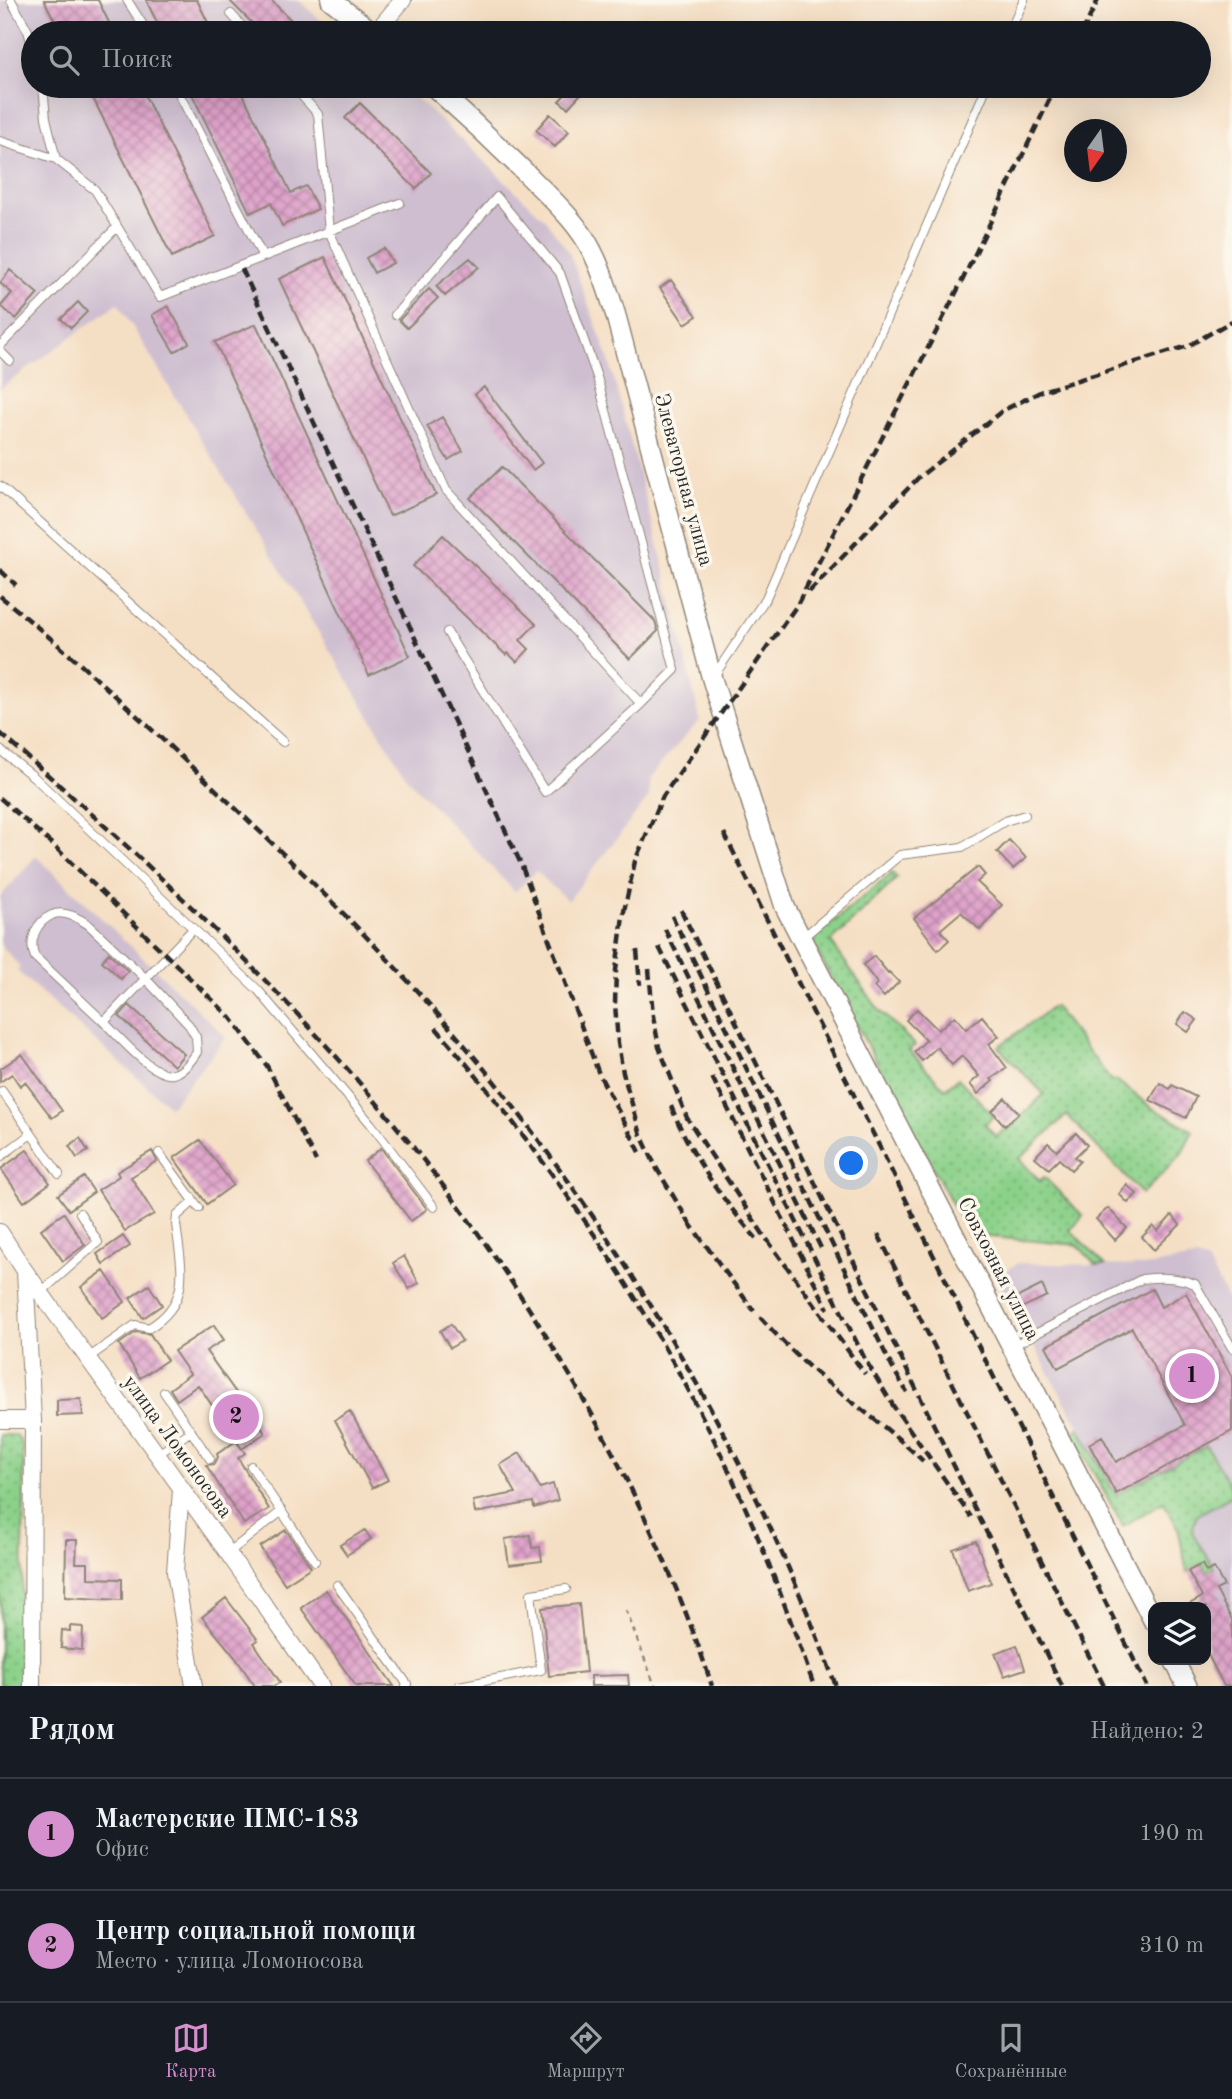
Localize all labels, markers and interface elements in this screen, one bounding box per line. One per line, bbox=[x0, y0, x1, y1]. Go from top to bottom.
search box bbox=[21, 21, 1211, 98]
icon: search bbox=[45, 41, 83, 79]
text: Поиск bbox=[101, 47, 173, 73]
north arrow bbox=[1064, 119, 1127, 182]
street label: Элеваторная улица bbox=[650, 391, 716, 569]
your location bbox=[834, 1146, 868, 1180]
street label: Совхозная улица bbox=[953, 1194, 1043, 1344]
pin: 1 bbox=[1169, 1350, 1215, 1402]
street label: улица Ломоносова bbox=[118, 1372, 236, 1522]
pin: 2 bbox=[213, 1391, 259, 1443]
map controls bbox=[1148, 1602, 1211, 1665]
button: layers bbox=[1148, 1602, 1211, 1665]
text: Рядом bbox=[28, 1716, 115, 1746]
text: Найдено: 2 bbox=[1090, 1720, 1204, 1743]
text: Мастерские ПМС-183 bbox=[95, 1807, 359, 1833]
text: 1 bbox=[44, 1822, 58, 1845]
text: 190 m bbox=[1139, 1822, 1204, 1845]
text: Офис bbox=[95, 1838, 149, 1861]
text: Центр социальной помощи bbox=[95, 1919, 416, 1945]
text: 2 bbox=[44, 1934, 58, 1957]
text: 310 m bbox=[1139, 1934, 1204, 1957]
text: Место · улица Ломоносова bbox=[95, 1950, 364, 1973]
tab: Карта bbox=[165, 2019, 216, 2084]
tab: Маршрут bbox=[547, 2019, 625, 2084]
tab: Сохранённые bbox=[955, 2019, 1067, 2084]

